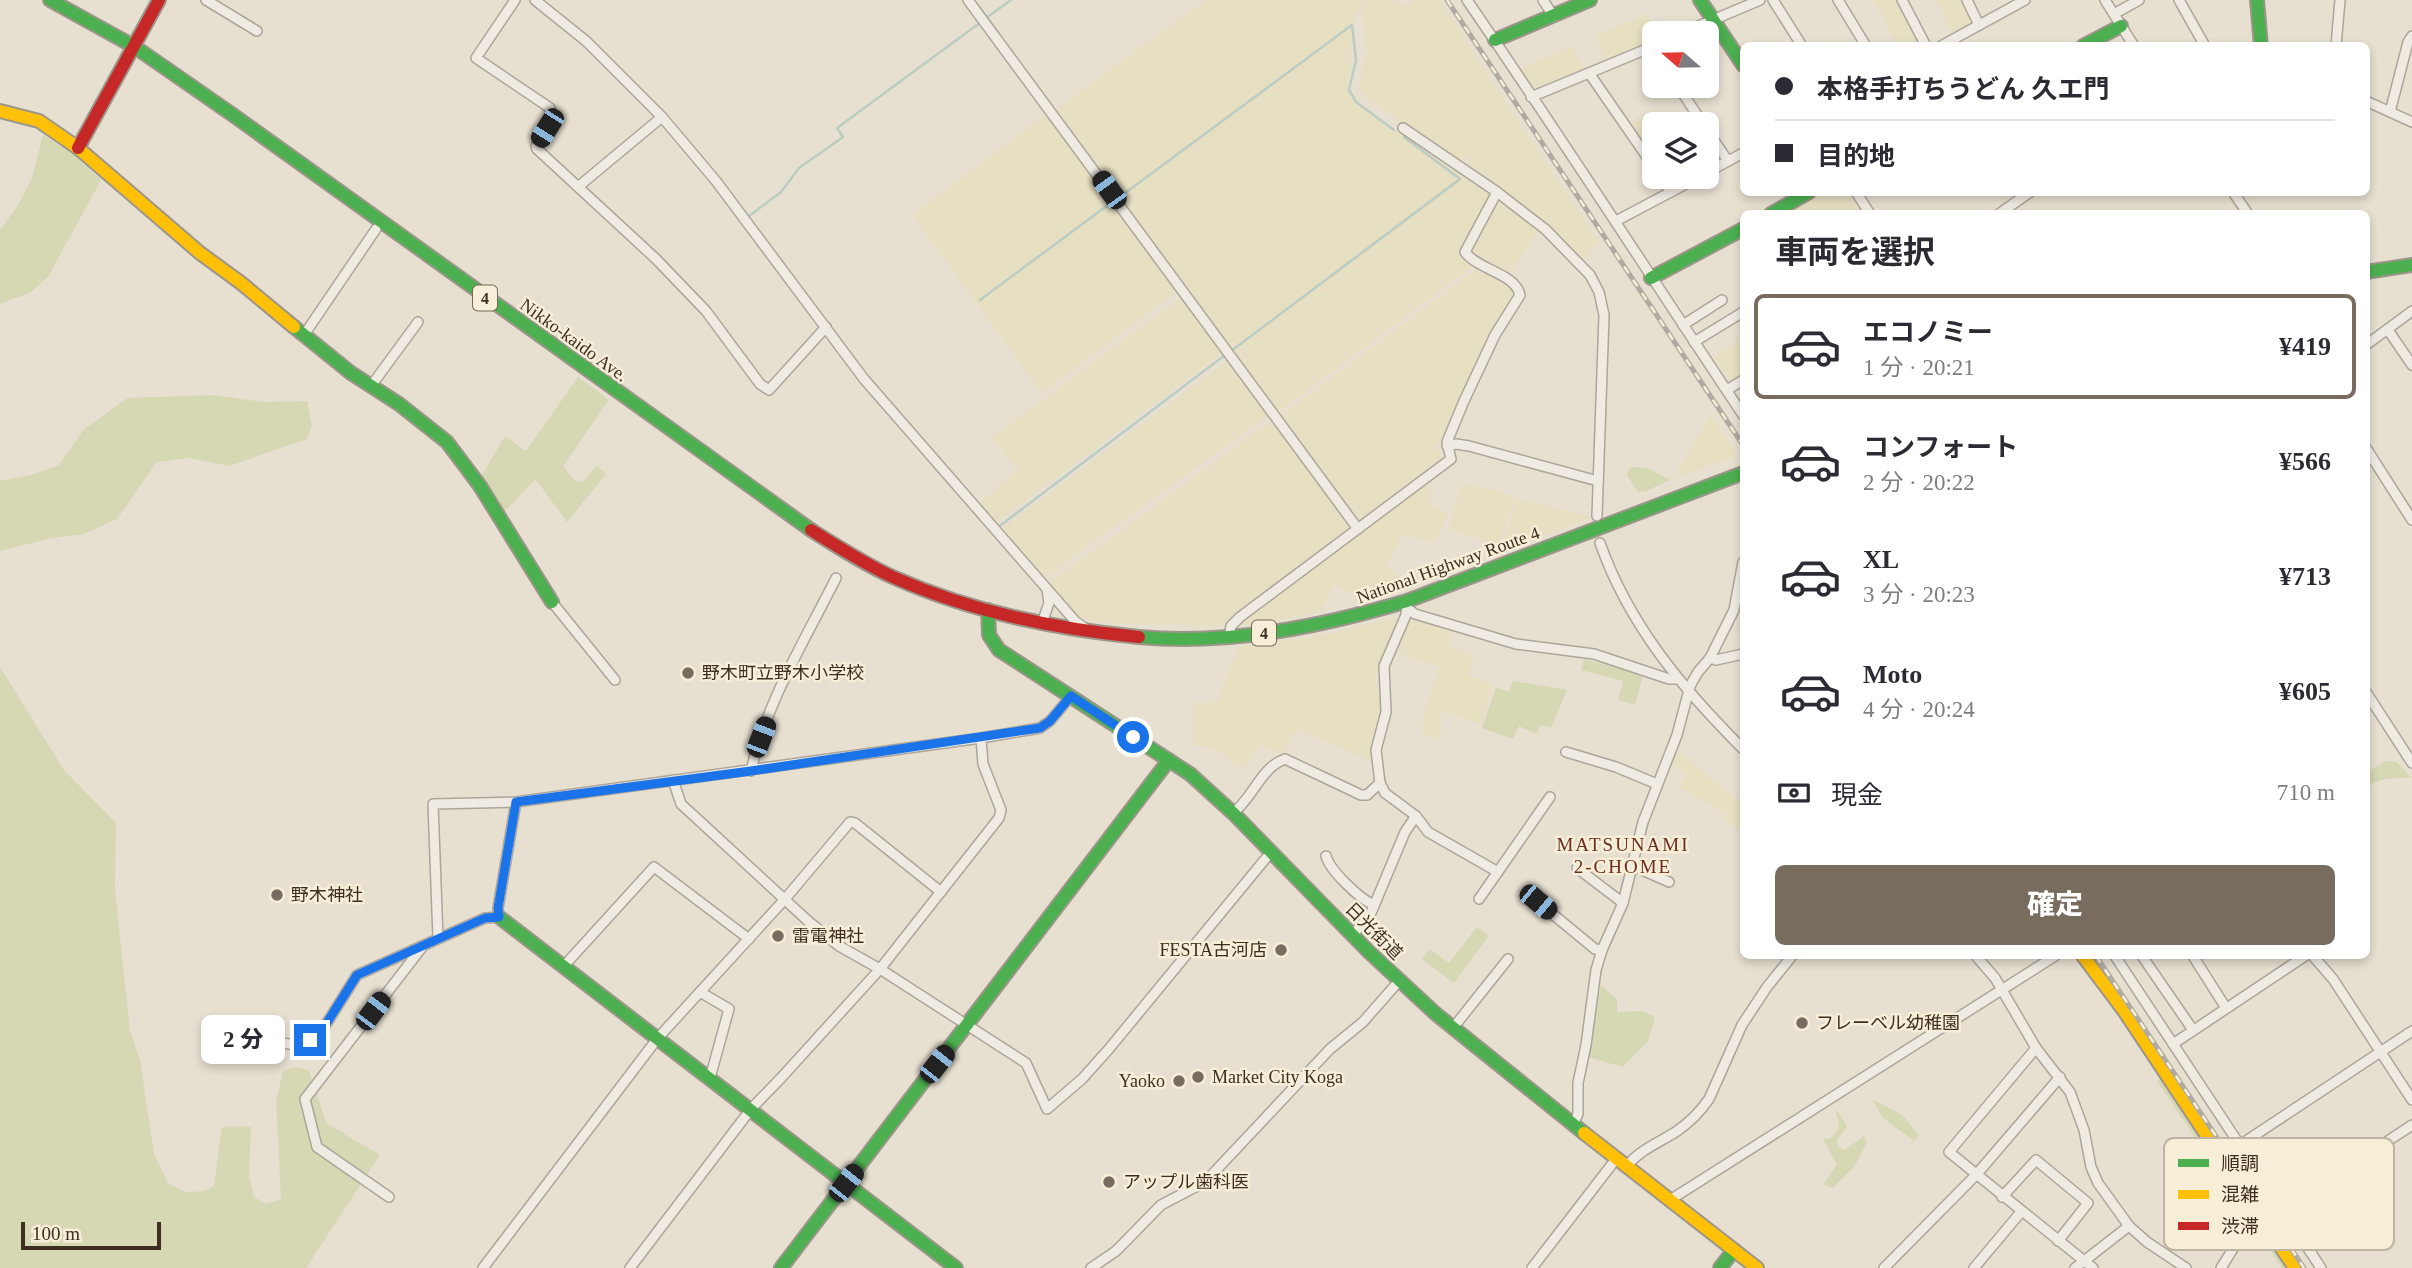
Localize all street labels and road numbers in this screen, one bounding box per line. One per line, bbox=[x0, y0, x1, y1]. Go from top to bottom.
road number: 4 bbox=[473, 286, 497, 310]
street label: Nikko-kaido Ave. bbox=[516, 294, 632, 386]
street label: National Highway Route 4 bbox=[1354, 523, 1542, 607]
road number: 4 bbox=[1252, 620, 1276, 646]
street label: 日光街道 bbox=[1341, 898, 1407, 964]

